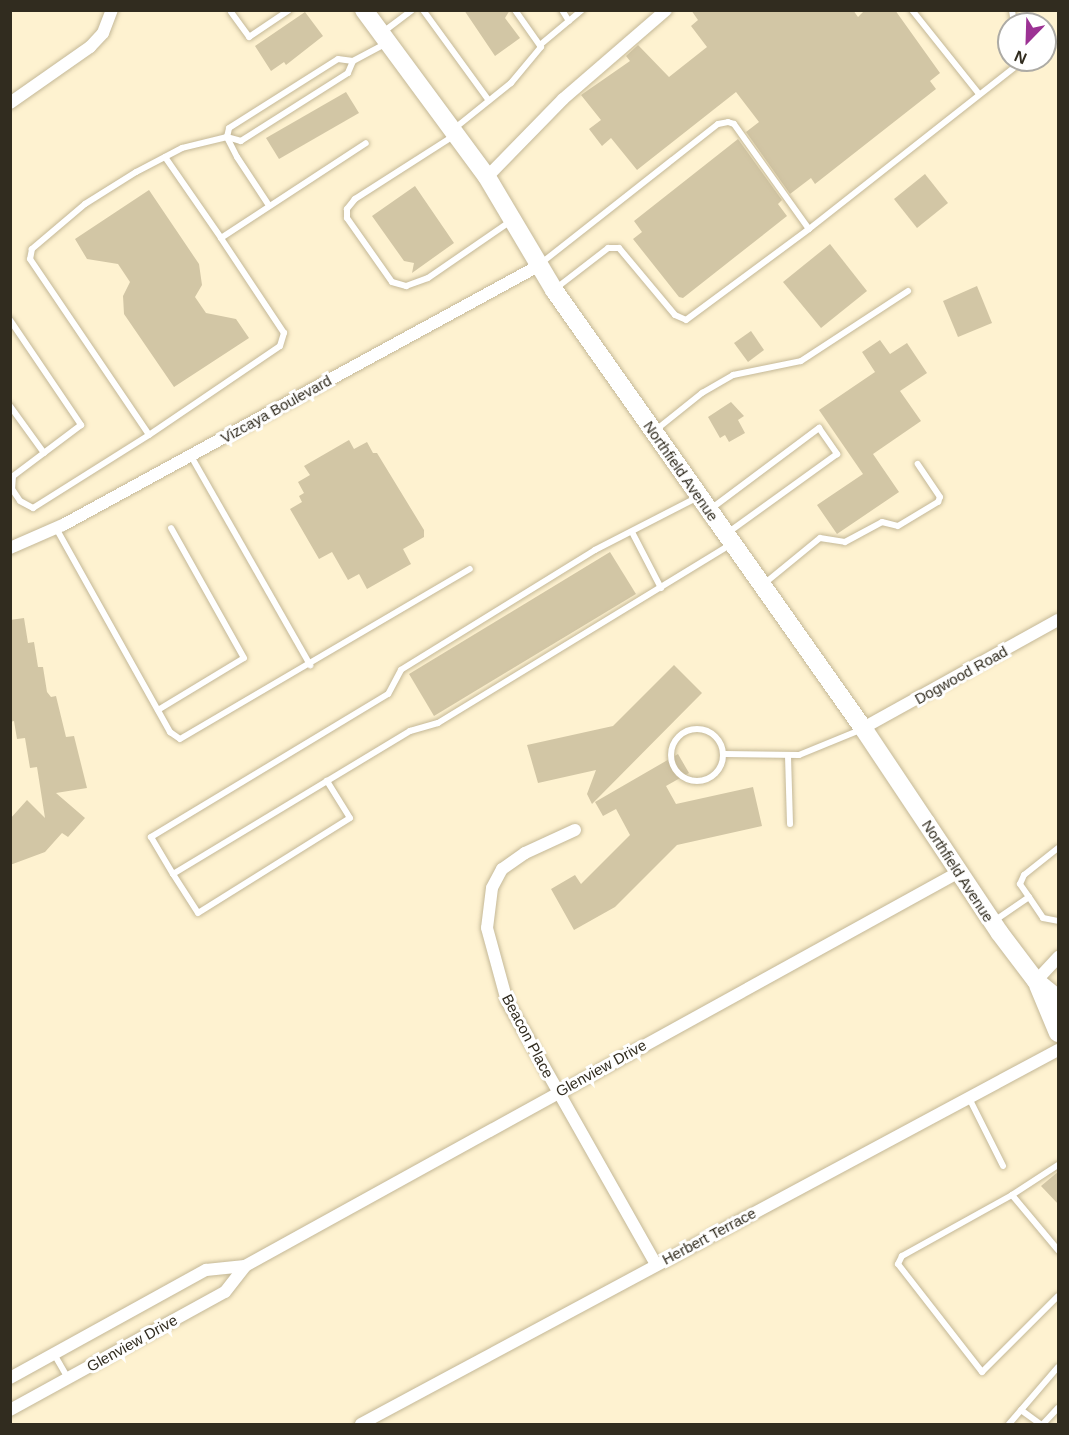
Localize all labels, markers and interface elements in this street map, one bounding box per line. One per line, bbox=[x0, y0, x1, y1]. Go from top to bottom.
north arrow bbox=[997, 12, 1057, 72]
text: N bbox=[1012, 47, 1029, 67]
street label: Vizcaya Boulevard bbox=[217, 371, 335, 447]
street label: Northfield Avenue bbox=[640, 417, 722, 525]
street label: Dogwood Road bbox=[911, 642, 1011, 708]
street label: Northfield Avenue bbox=[918, 816, 998, 926]
street label: Beacon Place bbox=[498, 991, 558, 1081]
street label: Glenview Drive bbox=[553, 1036, 649, 1100]
street label: Herbert Terrace bbox=[659, 1204, 759, 1268]
street label: Glenview Drive bbox=[84, 1311, 180, 1375]

